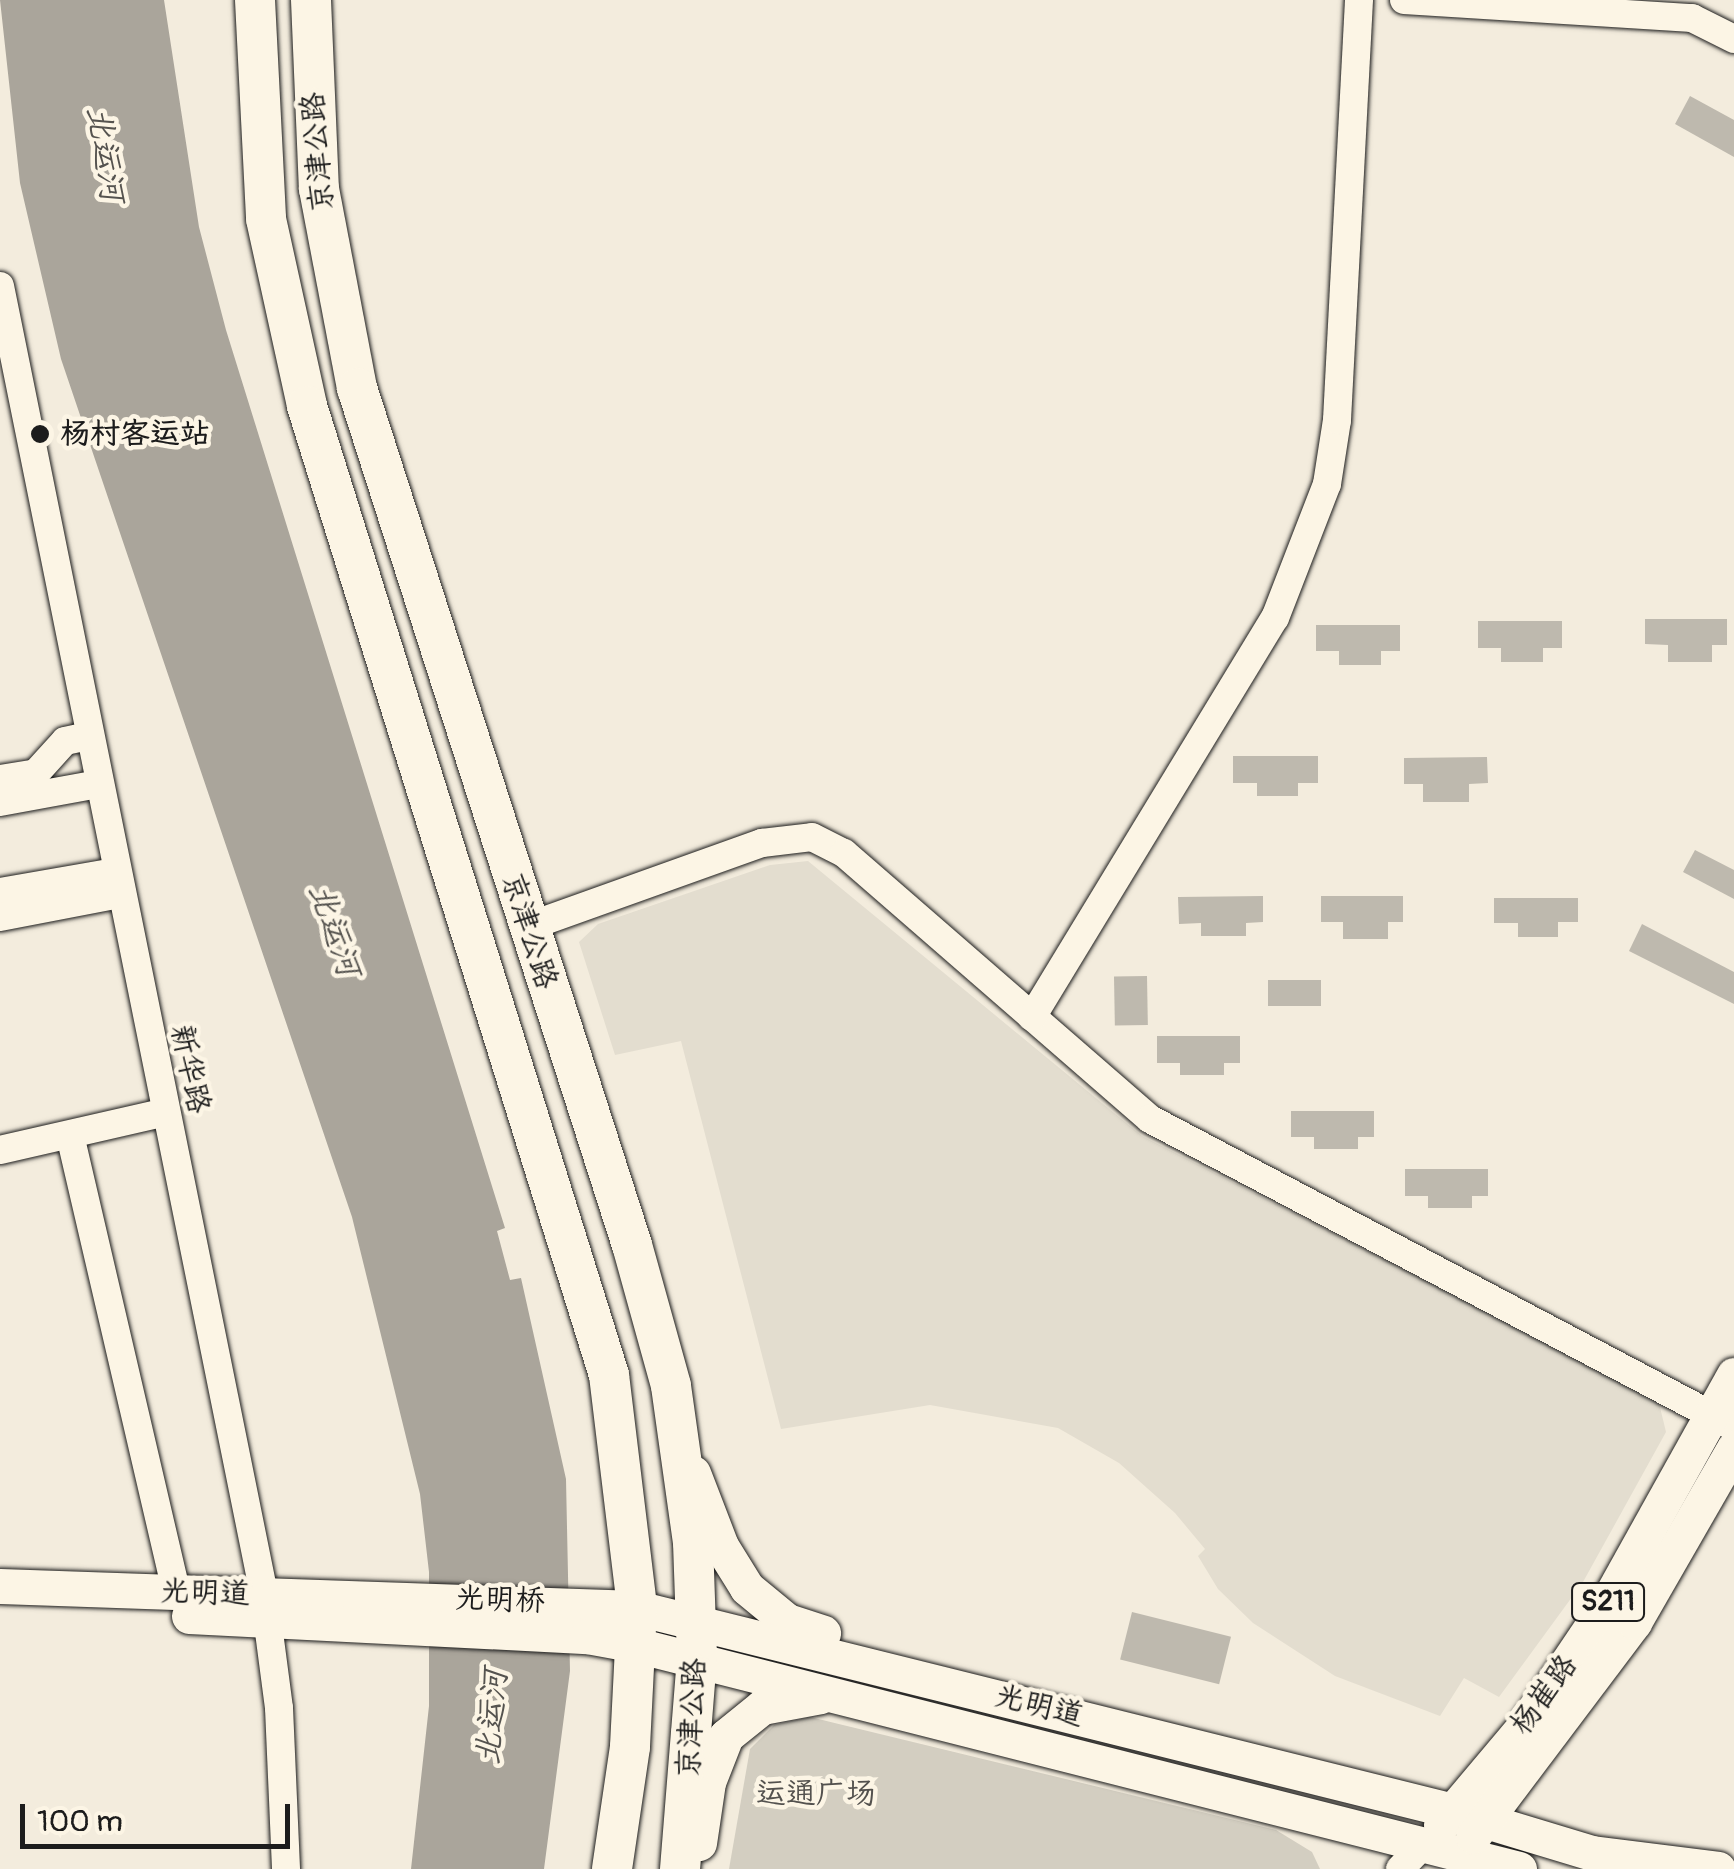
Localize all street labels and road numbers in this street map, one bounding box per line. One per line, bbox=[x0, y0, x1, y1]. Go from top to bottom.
street label: 京津公路 bbox=[295, 91, 341, 213]
street label: 京津公路 bbox=[493, 868, 565, 994]
street label: 新华路 bbox=[163, 1021, 217, 1117]
street label: 光明道 bbox=[159, 1573, 251, 1613]
road number: S211 bbox=[1570, 1579, 1646, 1625]
street label: 光明桥 bbox=[454, 1580, 546, 1620]
street label: 杨崔路 bbox=[1503, 1648, 1585, 1742]
street label: 京津公路 bbox=[671, 1657, 713, 1779]
street label: 光明道 bbox=[991, 1678, 1087, 1734]

